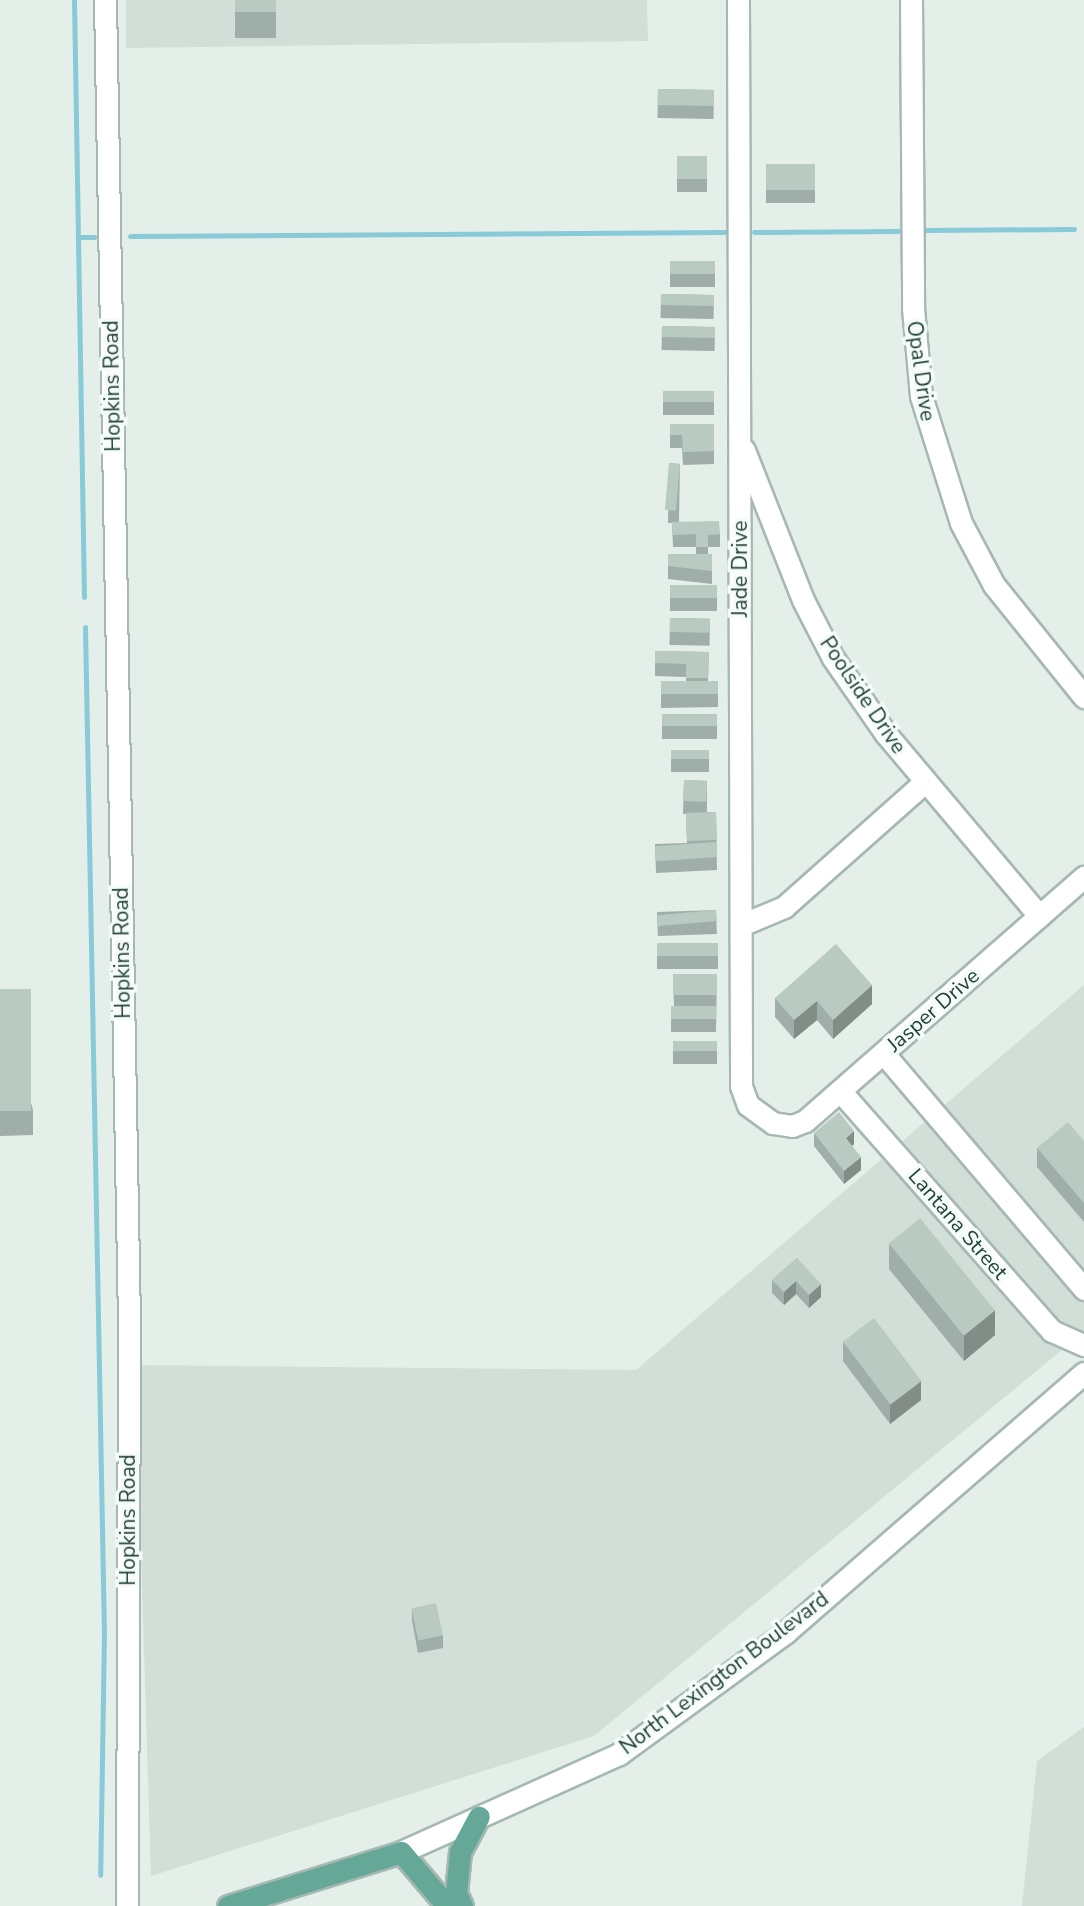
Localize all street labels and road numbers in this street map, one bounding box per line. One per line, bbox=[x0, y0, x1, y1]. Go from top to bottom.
street label: Opal Drive bbox=[902, 319, 940, 423]
street label: Hopkins Road bbox=[98, 320, 126, 452]
street label: Jade Drive bbox=[727, 521, 753, 617]
street label: Poolside Drive bbox=[815, 632, 911, 758]
street label: Hopkins Road bbox=[108, 887, 136, 1019]
street label: Jasper Drive bbox=[882, 963, 984, 1057]
street label: Lantana Street bbox=[903, 1163, 1013, 1285]
street label: Hopkins Road bbox=[115, 1454, 141, 1586]
street label: North Lexington Boulevard bbox=[615, 1586, 833, 1760]

